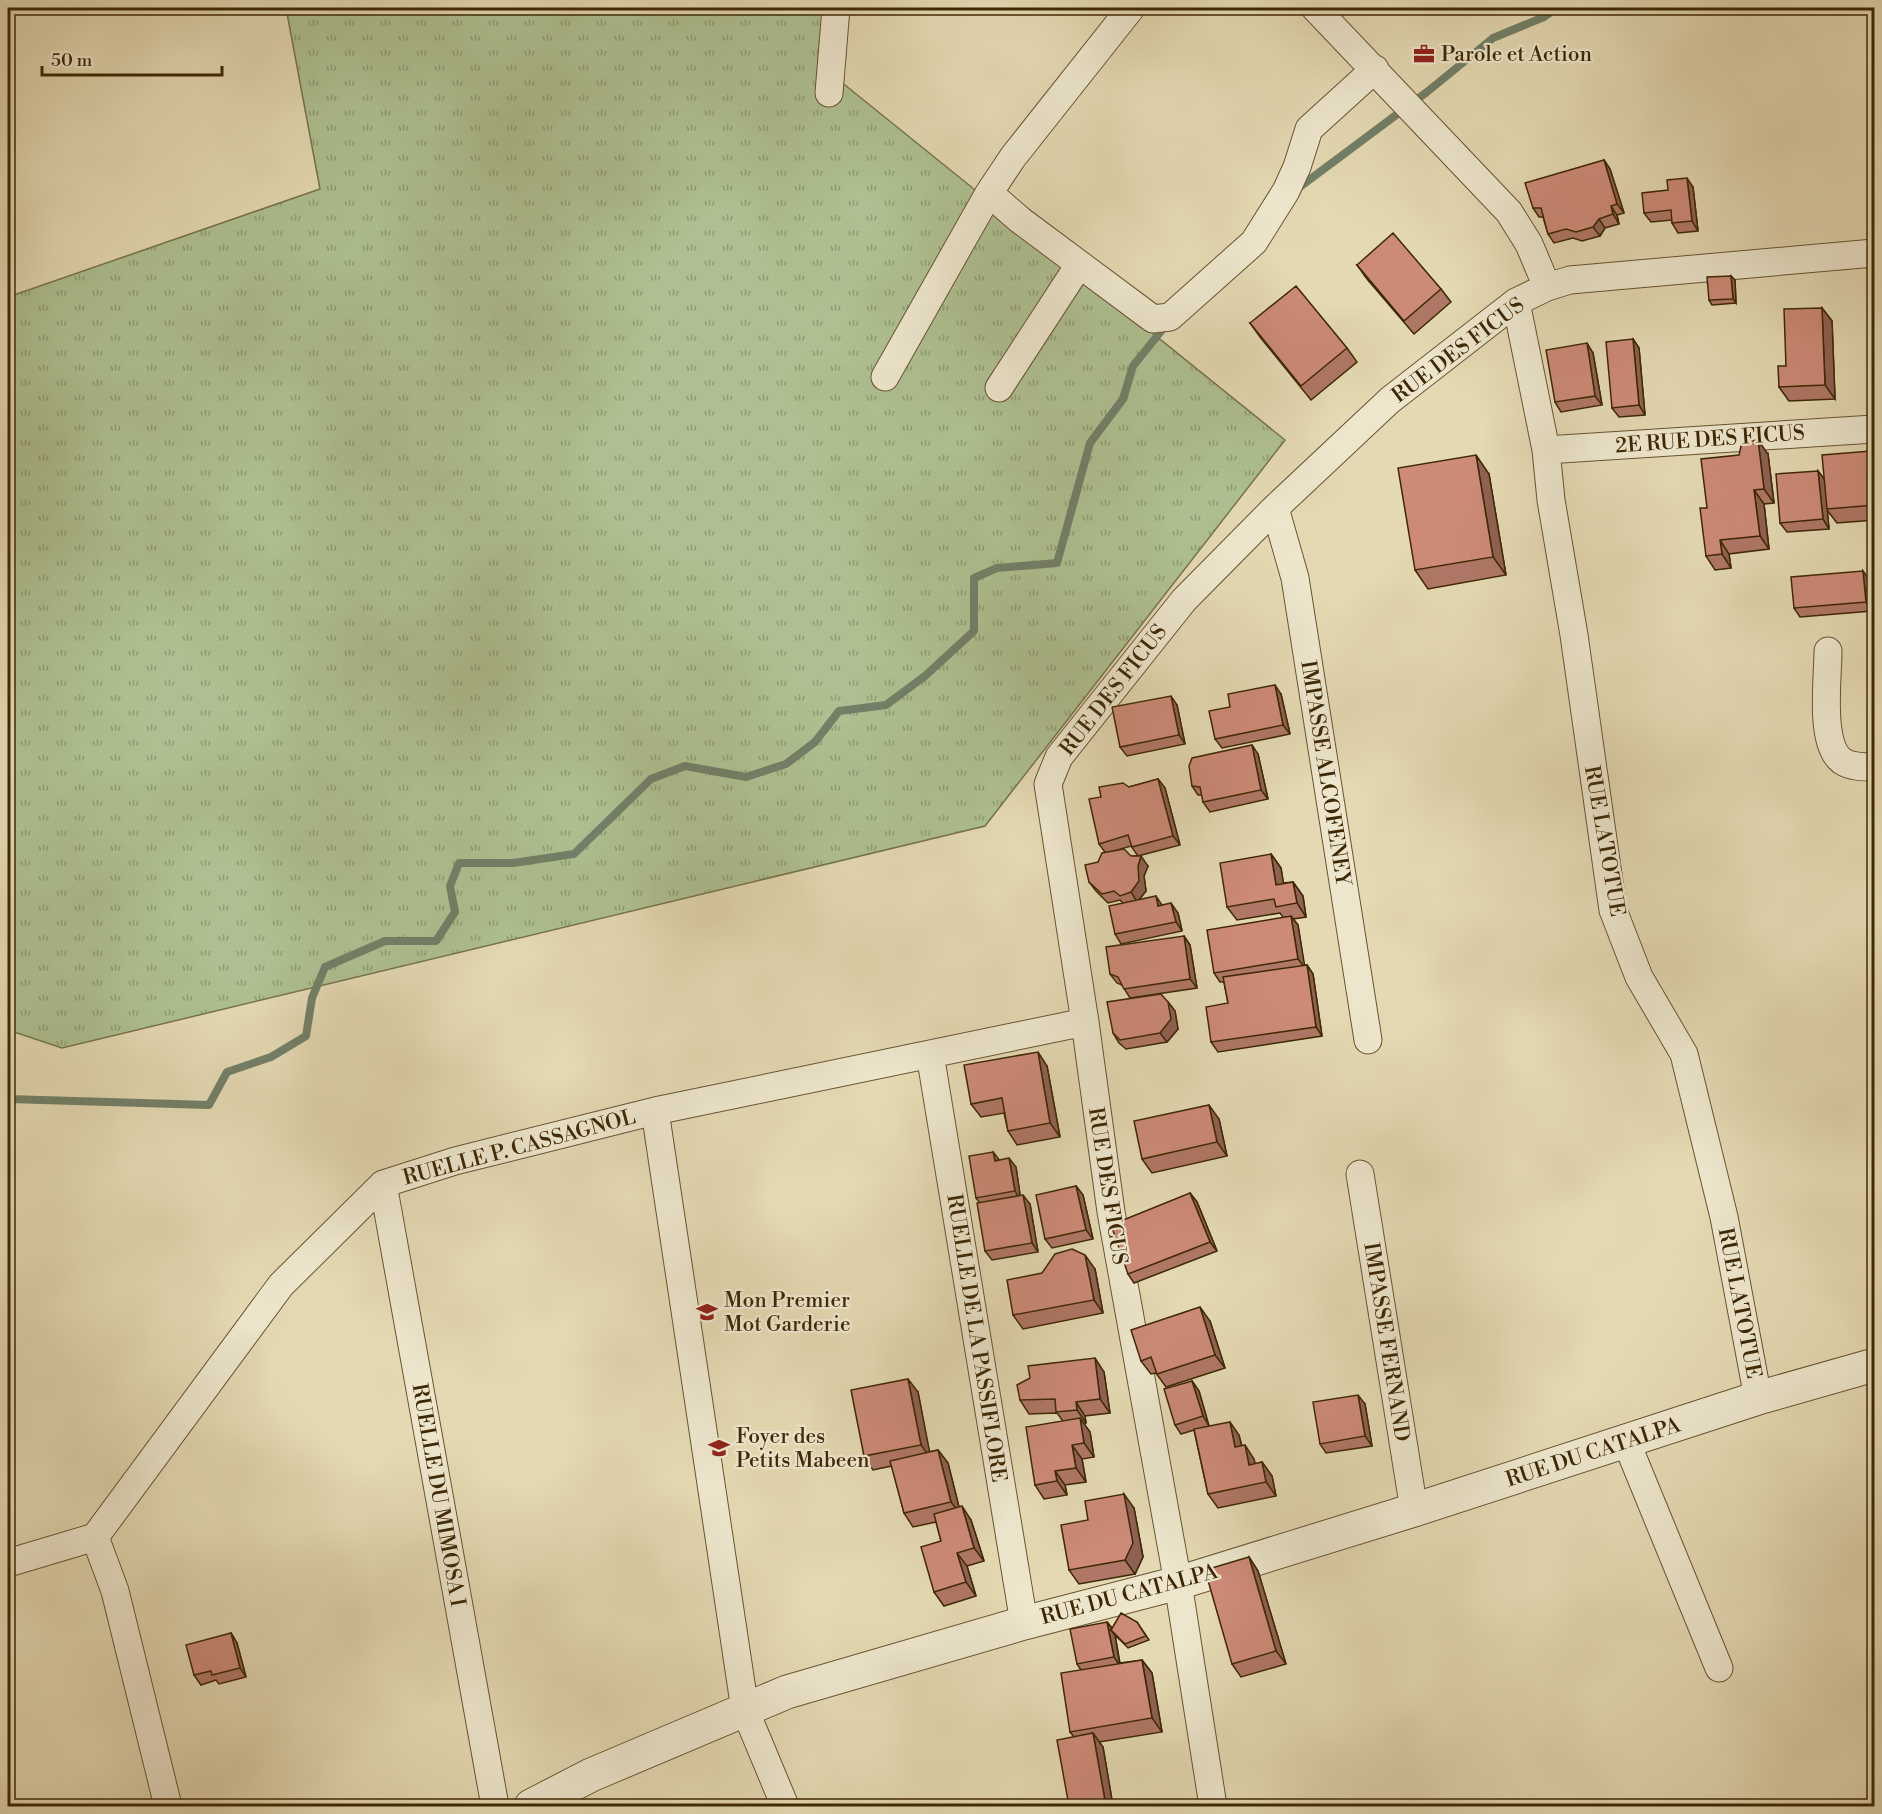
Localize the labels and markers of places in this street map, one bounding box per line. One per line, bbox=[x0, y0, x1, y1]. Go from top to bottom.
office icon: Parole et Action bbox=[1412, 42, 1436, 66]
place label: Parole et Action bbox=[1441, 42, 1593, 68]
place label: Mon Premier Mot Garderie bbox=[724, 1288, 851, 1338]
school or university icon: Mon Premier Mot Garderie bbox=[695, 1300, 719, 1324]
place label: Foyer des Petits Mabeen bbox=[736, 1424, 870, 1474]
school or university icon: Foyer des Petits Mabeen bbox=[707, 1436, 731, 1460]

